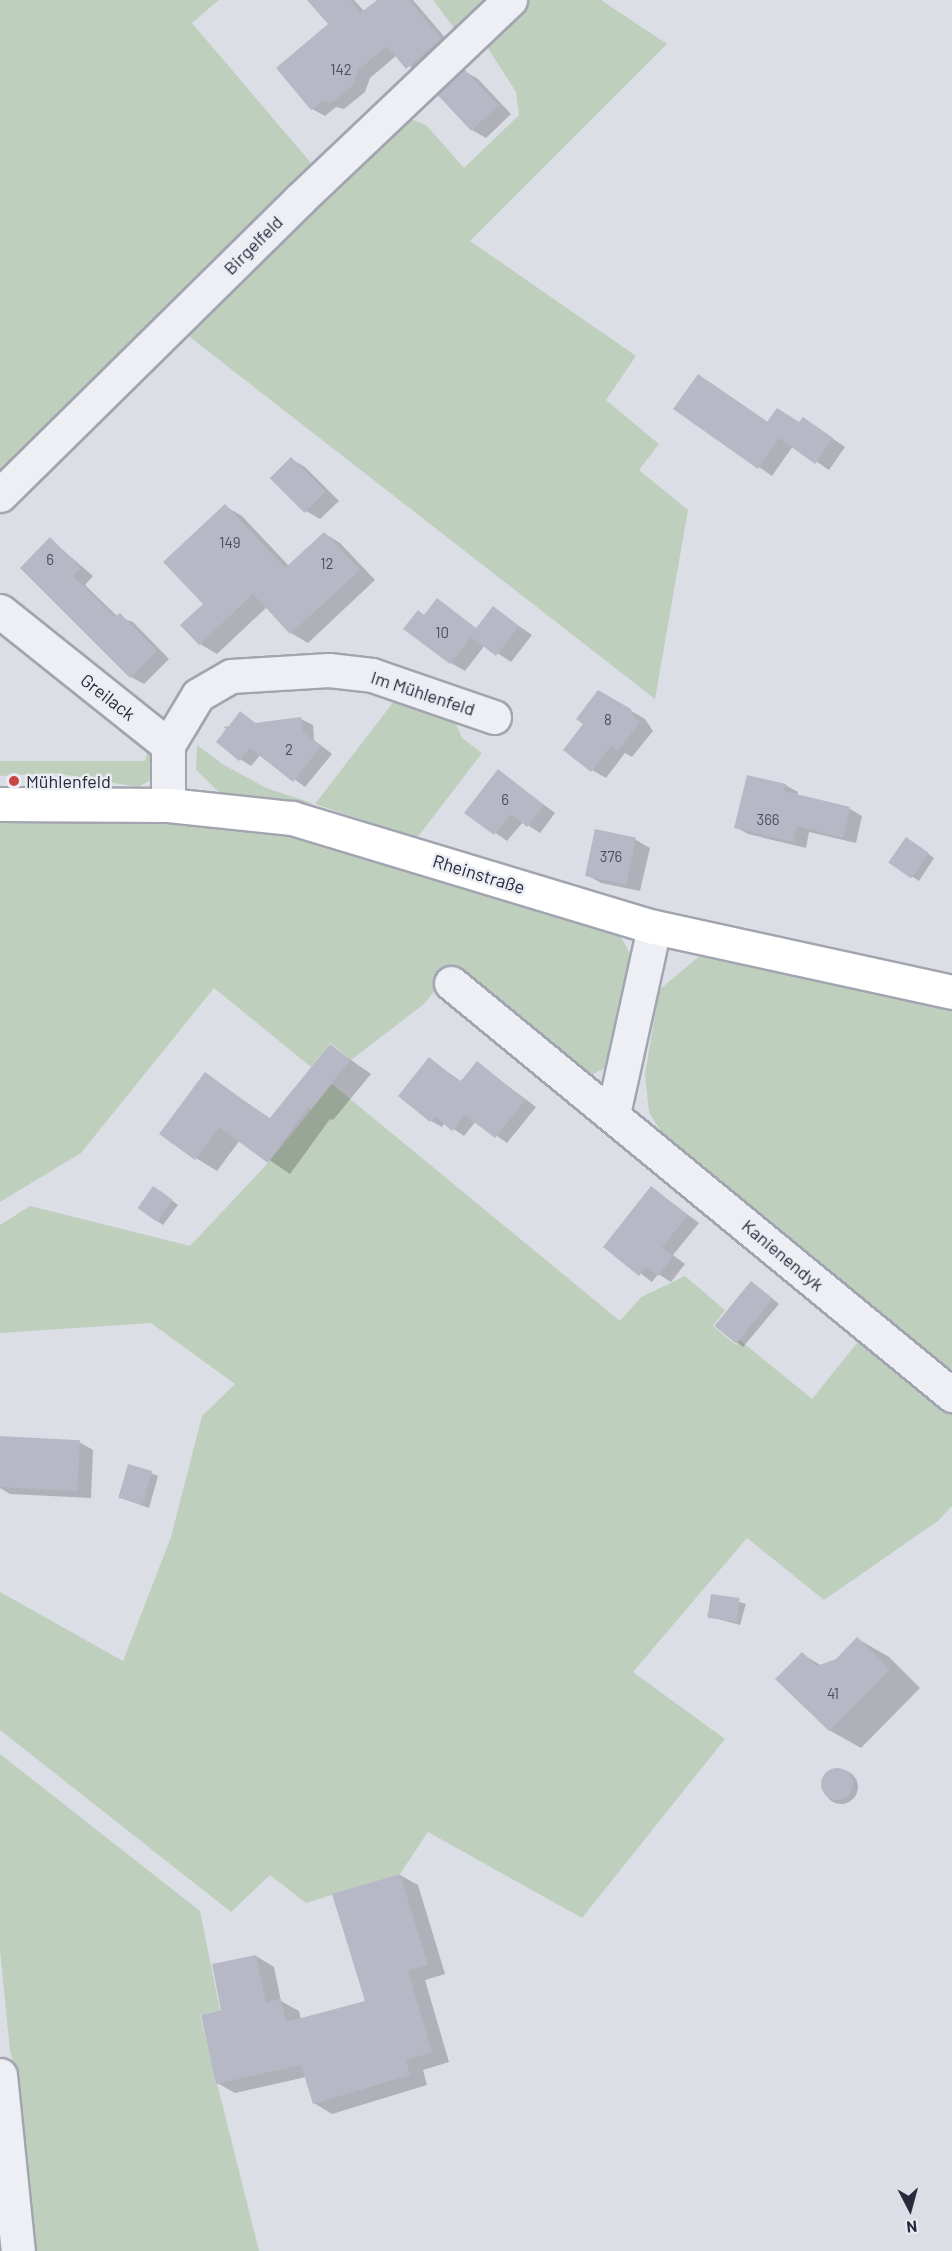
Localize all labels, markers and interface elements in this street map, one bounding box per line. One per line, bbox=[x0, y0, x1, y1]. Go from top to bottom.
house number: 142 bbox=[330, 61, 352, 79]
street label: Birgelfeld bbox=[219, 211, 287, 279]
house number: 149 bbox=[219, 534, 241, 552]
house number: 6 bbox=[46, 551, 54, 569]
house number: 12 bbox=[320, 555, 334, 573]
house number: 10 bbox=[435, 624, 449, 642]
street label: Im Mühlenfeld bbox=[368, 666, 478, 720]
street label: Greilack bbox=[76, 669, 140, 725]
house number: 8 bbox=[604, 711, 612, 729]
house number: 2 bbox=[285, 741, 293, 759]
place label: Mühlenfeld bbox=[26, 770, 111, 792]
marker: Mühlenfeld bbox=[7, 774, 21, 788]
house number: 6 bbox=[501, 791, 509, 809]
house number: 366 bbox=[756, 811, 780, 829]
house number: 376 bbox=[600, 848, 622, 866]
street label: Rheinstraße bbox=[430, 850, 528, 898]
street label: Kanienendyk bbox=[738, 1215, 828, 1295]
house number: 41 bbox=[827, 1685, 839, 1703]
north arrow bbox=[880, 2179, 940, 2239]
text: N bbox=[906, 2217, 918, 2237]

